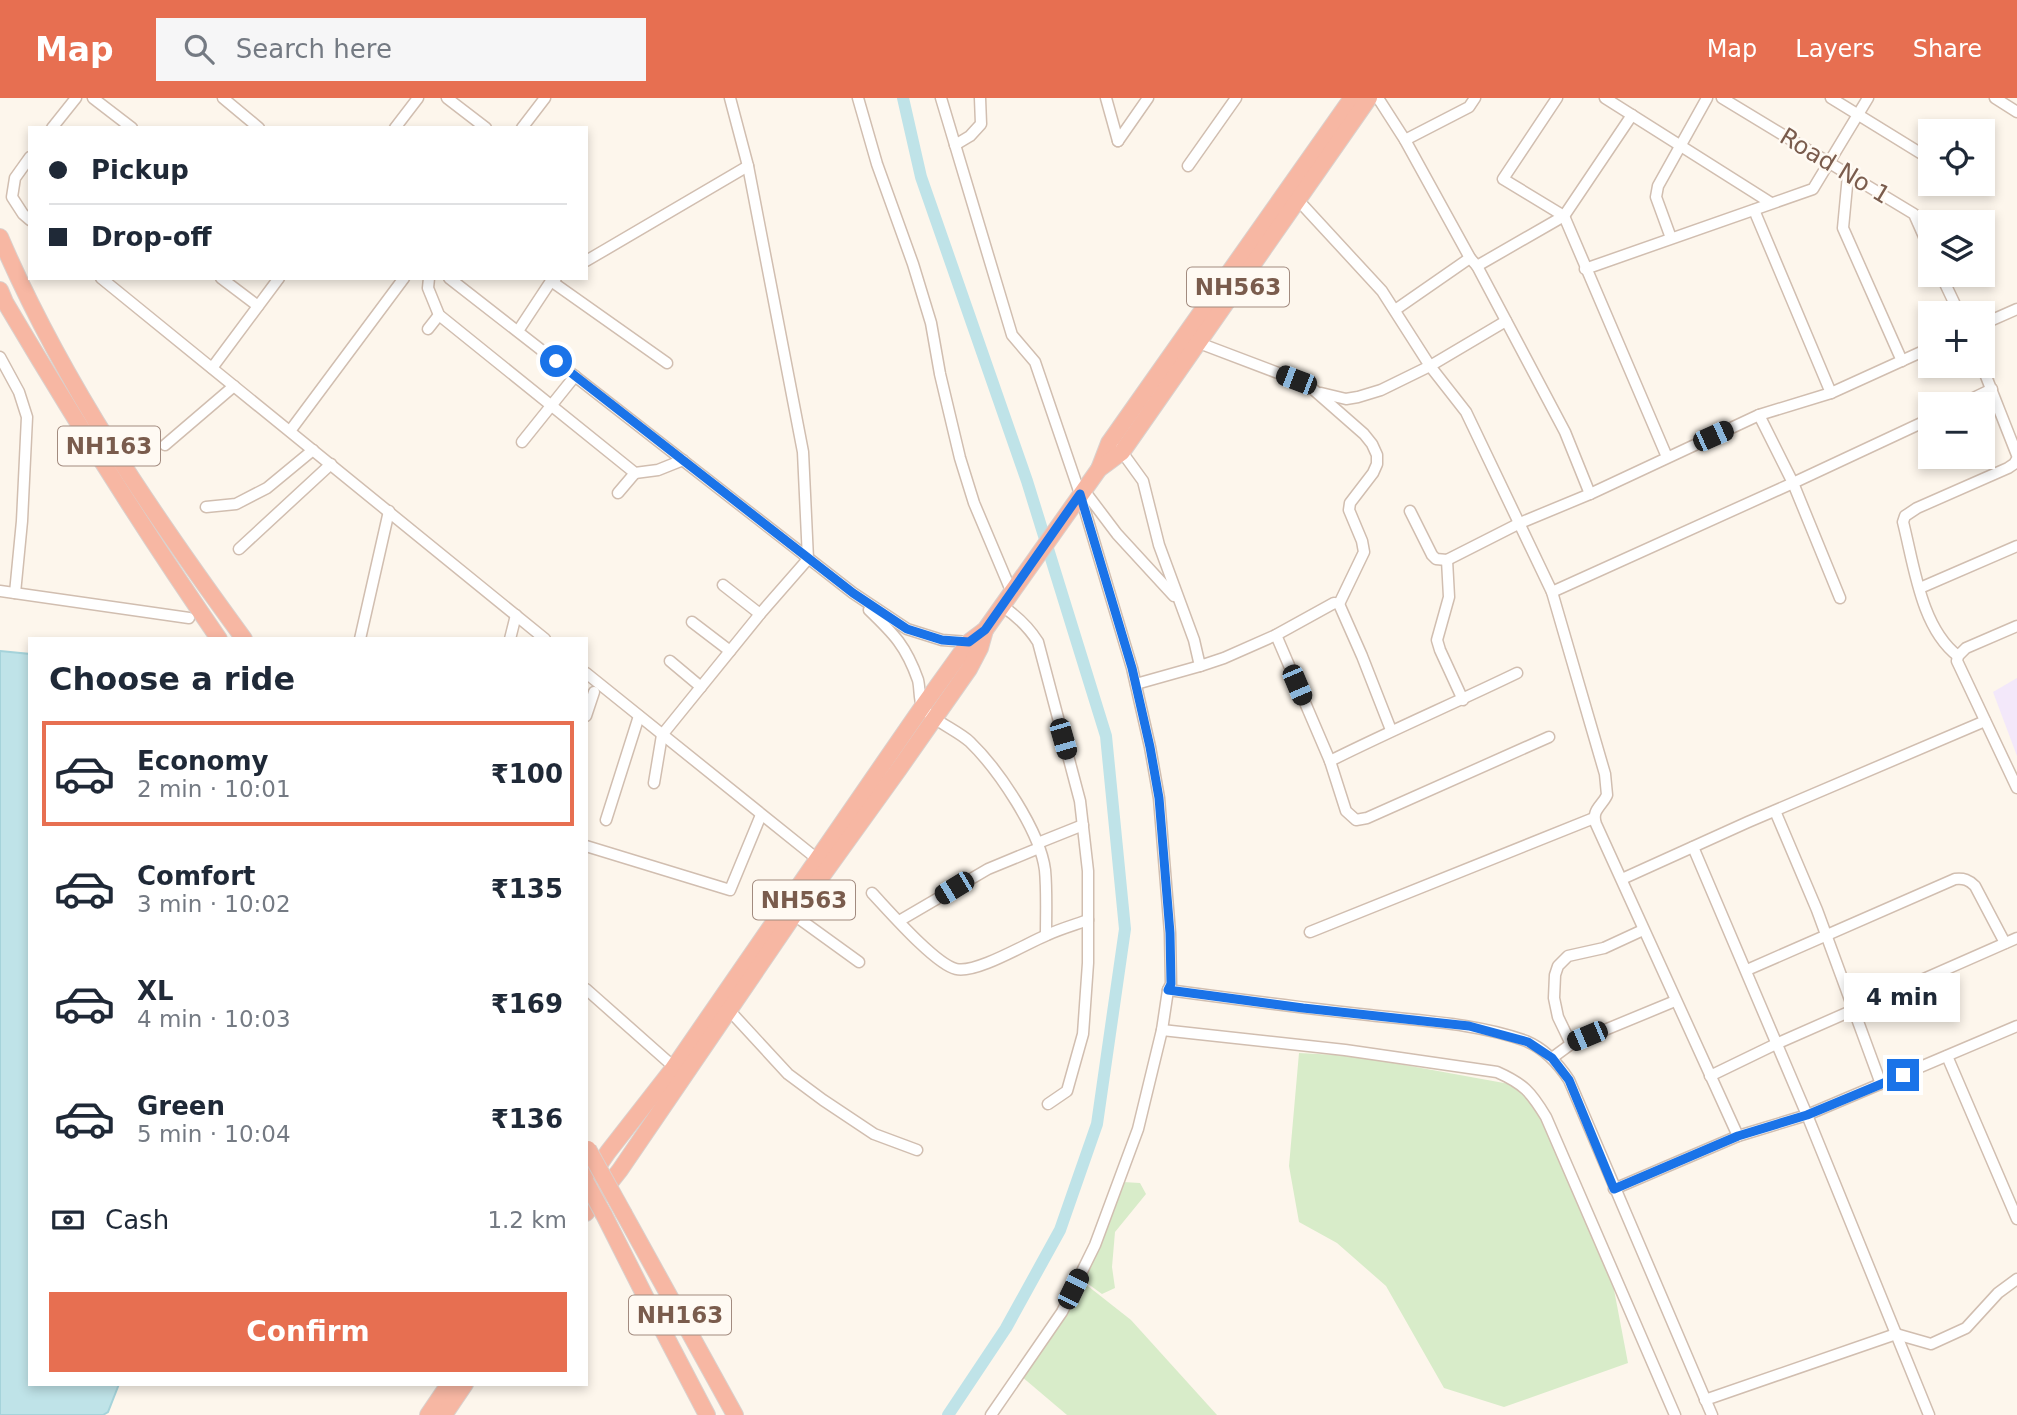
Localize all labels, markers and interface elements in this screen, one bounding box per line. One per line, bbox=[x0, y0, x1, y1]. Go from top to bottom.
search box bbox=[156, 18, 646, 81]
text: Map bbox=[35, 30, 114, 69]
icon: search bbox=[180, 30, 218, 68]
text: Search here bbox=[236, 34, 392, 64]
text: Map bbox=[1707, 35, 1757, 63]
text: Layers bbox=[1795, 35, 1875, 63]
text: Share bbox=[1913, 35, 1982, 63]
map controls bbox=[1918, 119, 1995, 469]
button: locate bbox=[1918, 119, 1995, 196]
street label: Road No 1 bbox=[1775, 122, 1895, 210]
text: Pickup bbox=[91, 155, 189, 185]
button: layers bbox=[1918, 210, 1995, 287]
text: Drop-off bbox=[91, 222, 212, 252]
road number: NH563 bbox=[1187, 268, 1289, 306]
button: + bbox=[1918, 301, 1995, 378]
route start bbox=[540, 345, 572, 377]
car bbox=[1273, 363, 1320, 397]
button: − bbox=[1918, 392, 1995, 469]
car bbox=[1690, 418, 1737, 454]
road number: NH163 bbox=[58, 426, 160, 466]
text: Choose a ride bbox=[49, 660, 295, 698]
car bbox=[1280, 662, 1315, 708]
car bbox=[1048, 716, 1079, 762]
icon: car bbox=[53, 742, 116, 805]
text: Economy bbox=[137, 746, 268, 776]
text: ₹100 bbox=[491, 759, 563, 789]
text: 2 min · 10:01 bbox=[137, 776, 291, 802]
icon: car bbox=[53, 857, 116, 920]
text: Comfort bbox=[137, 861, 255, 891]
car bbox=[931, 868, 978, 908]
text: ₹135 bbox=[491, 874, 563, 904]
road number: NH563 bbox=[753, 880, 855, 920]
text: 3 min · 10:02 bbox=[137, 891, 291, 917]
icon: car bbox=[53, 972, 116, 1035]
callout: 4 min bbox=[1845, 974, 1961, 1023]
text: XL bbox=[137, 976, 174, 1006]
text: 4 min bbox=[1866, 984, 1938, 1010]
text: ₹169 bbox=[491, 989, 563, 1019]
text: 4 min · 10:03 bbox=[137, 1006, 291, 1032]
car bbox=[1564, 1018, 1611, 1054]
route end bbox=[1887, 1059, 1919, 1091]
icon: car bbox=[53, 1087, 116, 1150]
text: Green bbox=[137, 1091, 225, 1121]
text: ₹136 bbox=[491, 1104, 563, 1134]
text: 5 min · 10:04 bbox=[137, 1121, 291, 1147]
icon: cash bbox=[49, 1201, 87, 1239]
text: Cash bbox=[105, 1205, 169, 1235]
text: 1.2 km bbox=[487, 1207, 567, 1233]
car bbox=[1055, 1266, 1092, 1312]
button: Confirm bbox=[49, 1292, 567, 1372]
road number: NH163 bbox=[629, 1296, 731, 1334]

